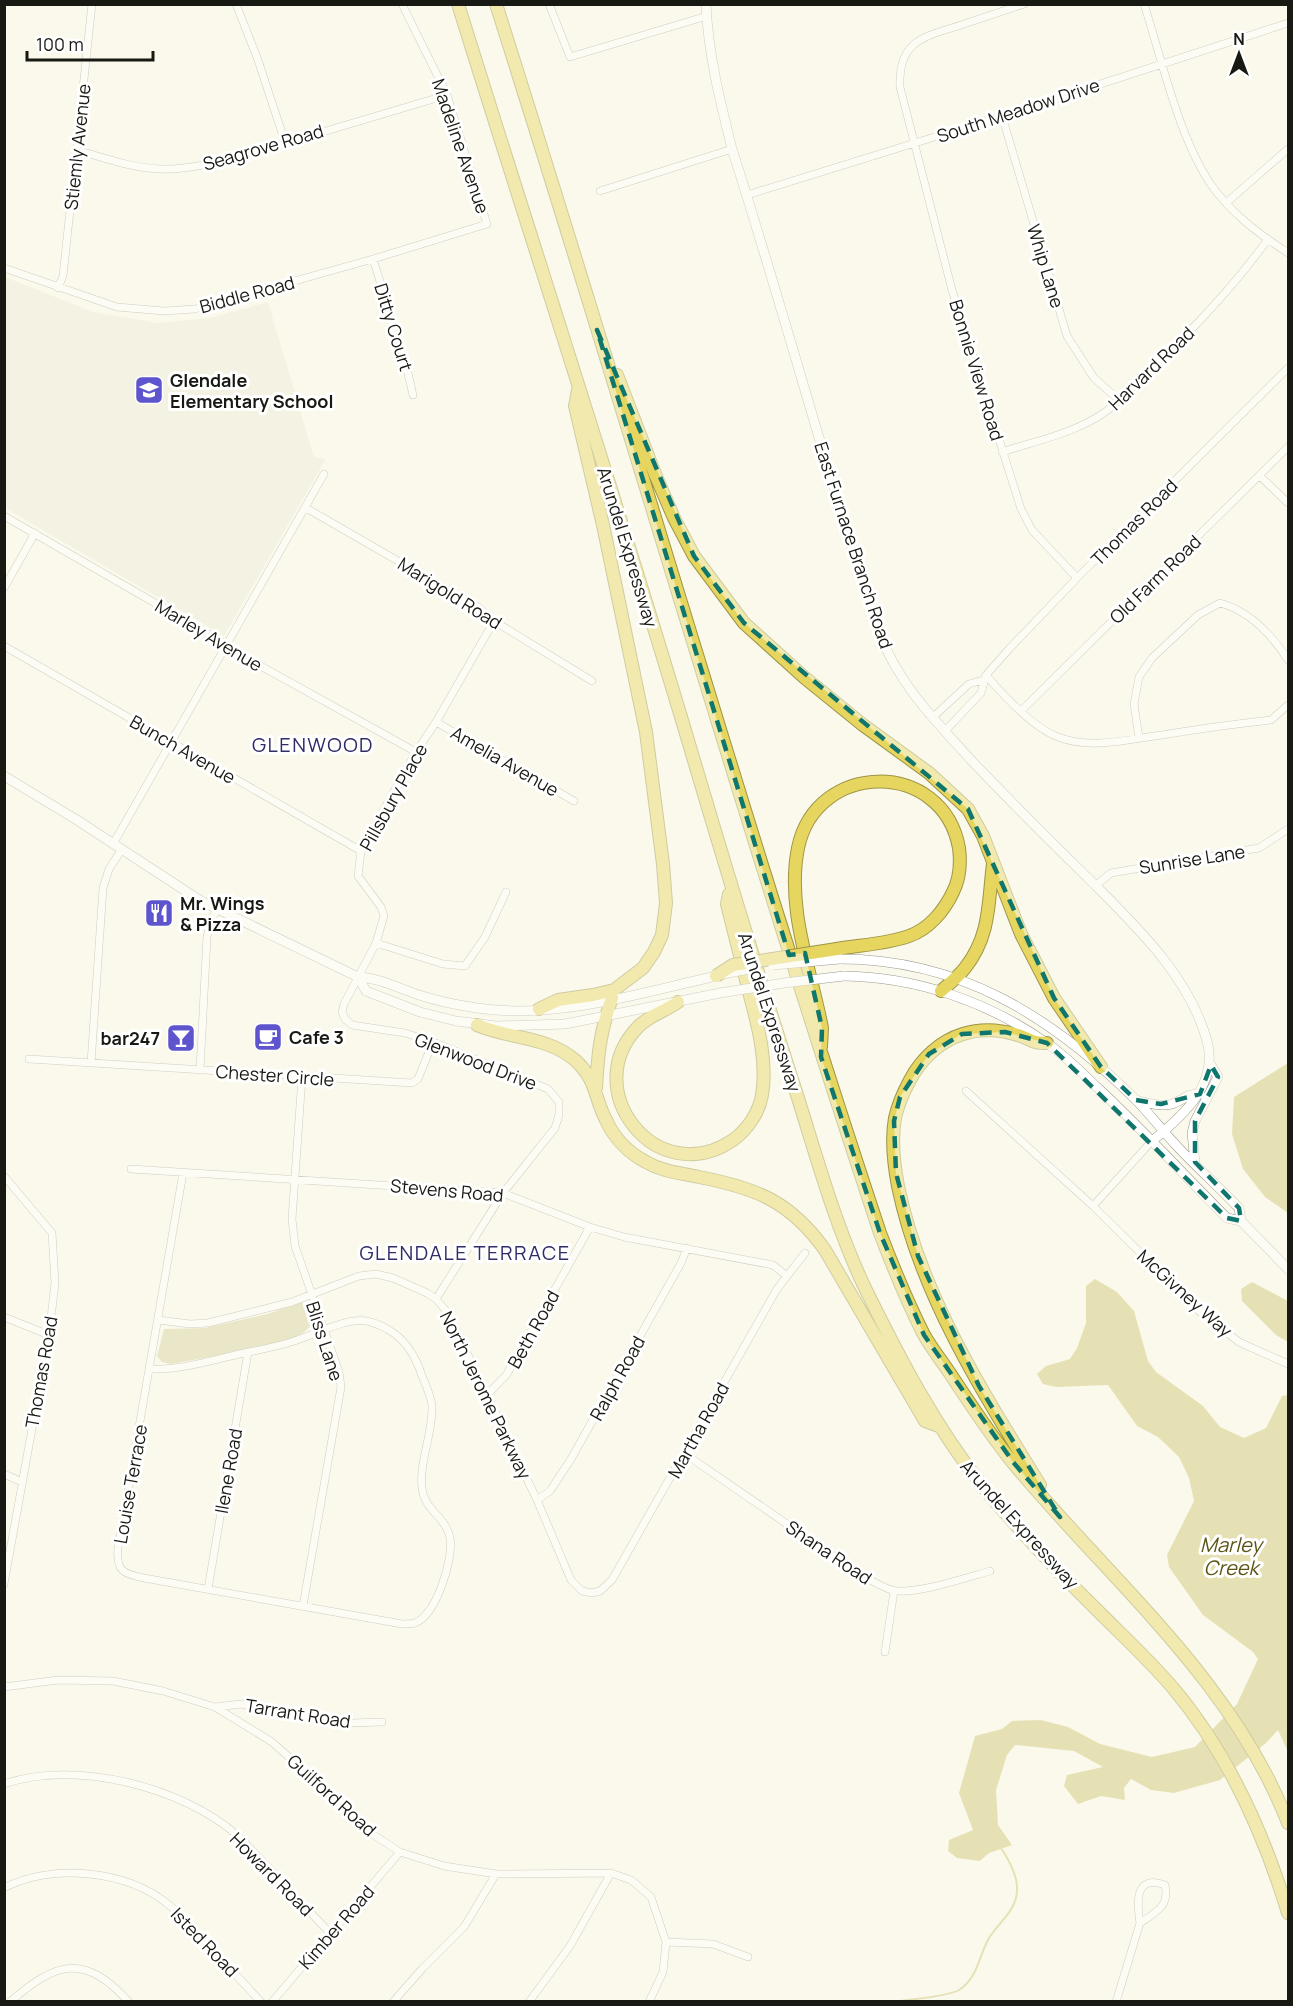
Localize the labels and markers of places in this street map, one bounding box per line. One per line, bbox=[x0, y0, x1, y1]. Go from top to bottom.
place label: Glendale Elementary School bbox=[170, 368, 333, 413]
school or university icon: Glendale Elementary School bbox=[133, 374, 165, 406]
place label: Mr. Wings & Pizza bbox=[180, 891, 265, 936]
restaurant icon: Mr. Wings & Pizza bbox=[143, 897, 175, 929]
cafe icon: Cafe 3 bbox=[252, 1021, 284, 1053]
bar icon: bar247 bbox=[165, 1022, 197, 1054]
place label: Cafe 3 bbox=[289, 1025, 344, 1049]
place label: bar247 bbox=[100, 1026, 160, 1050]

